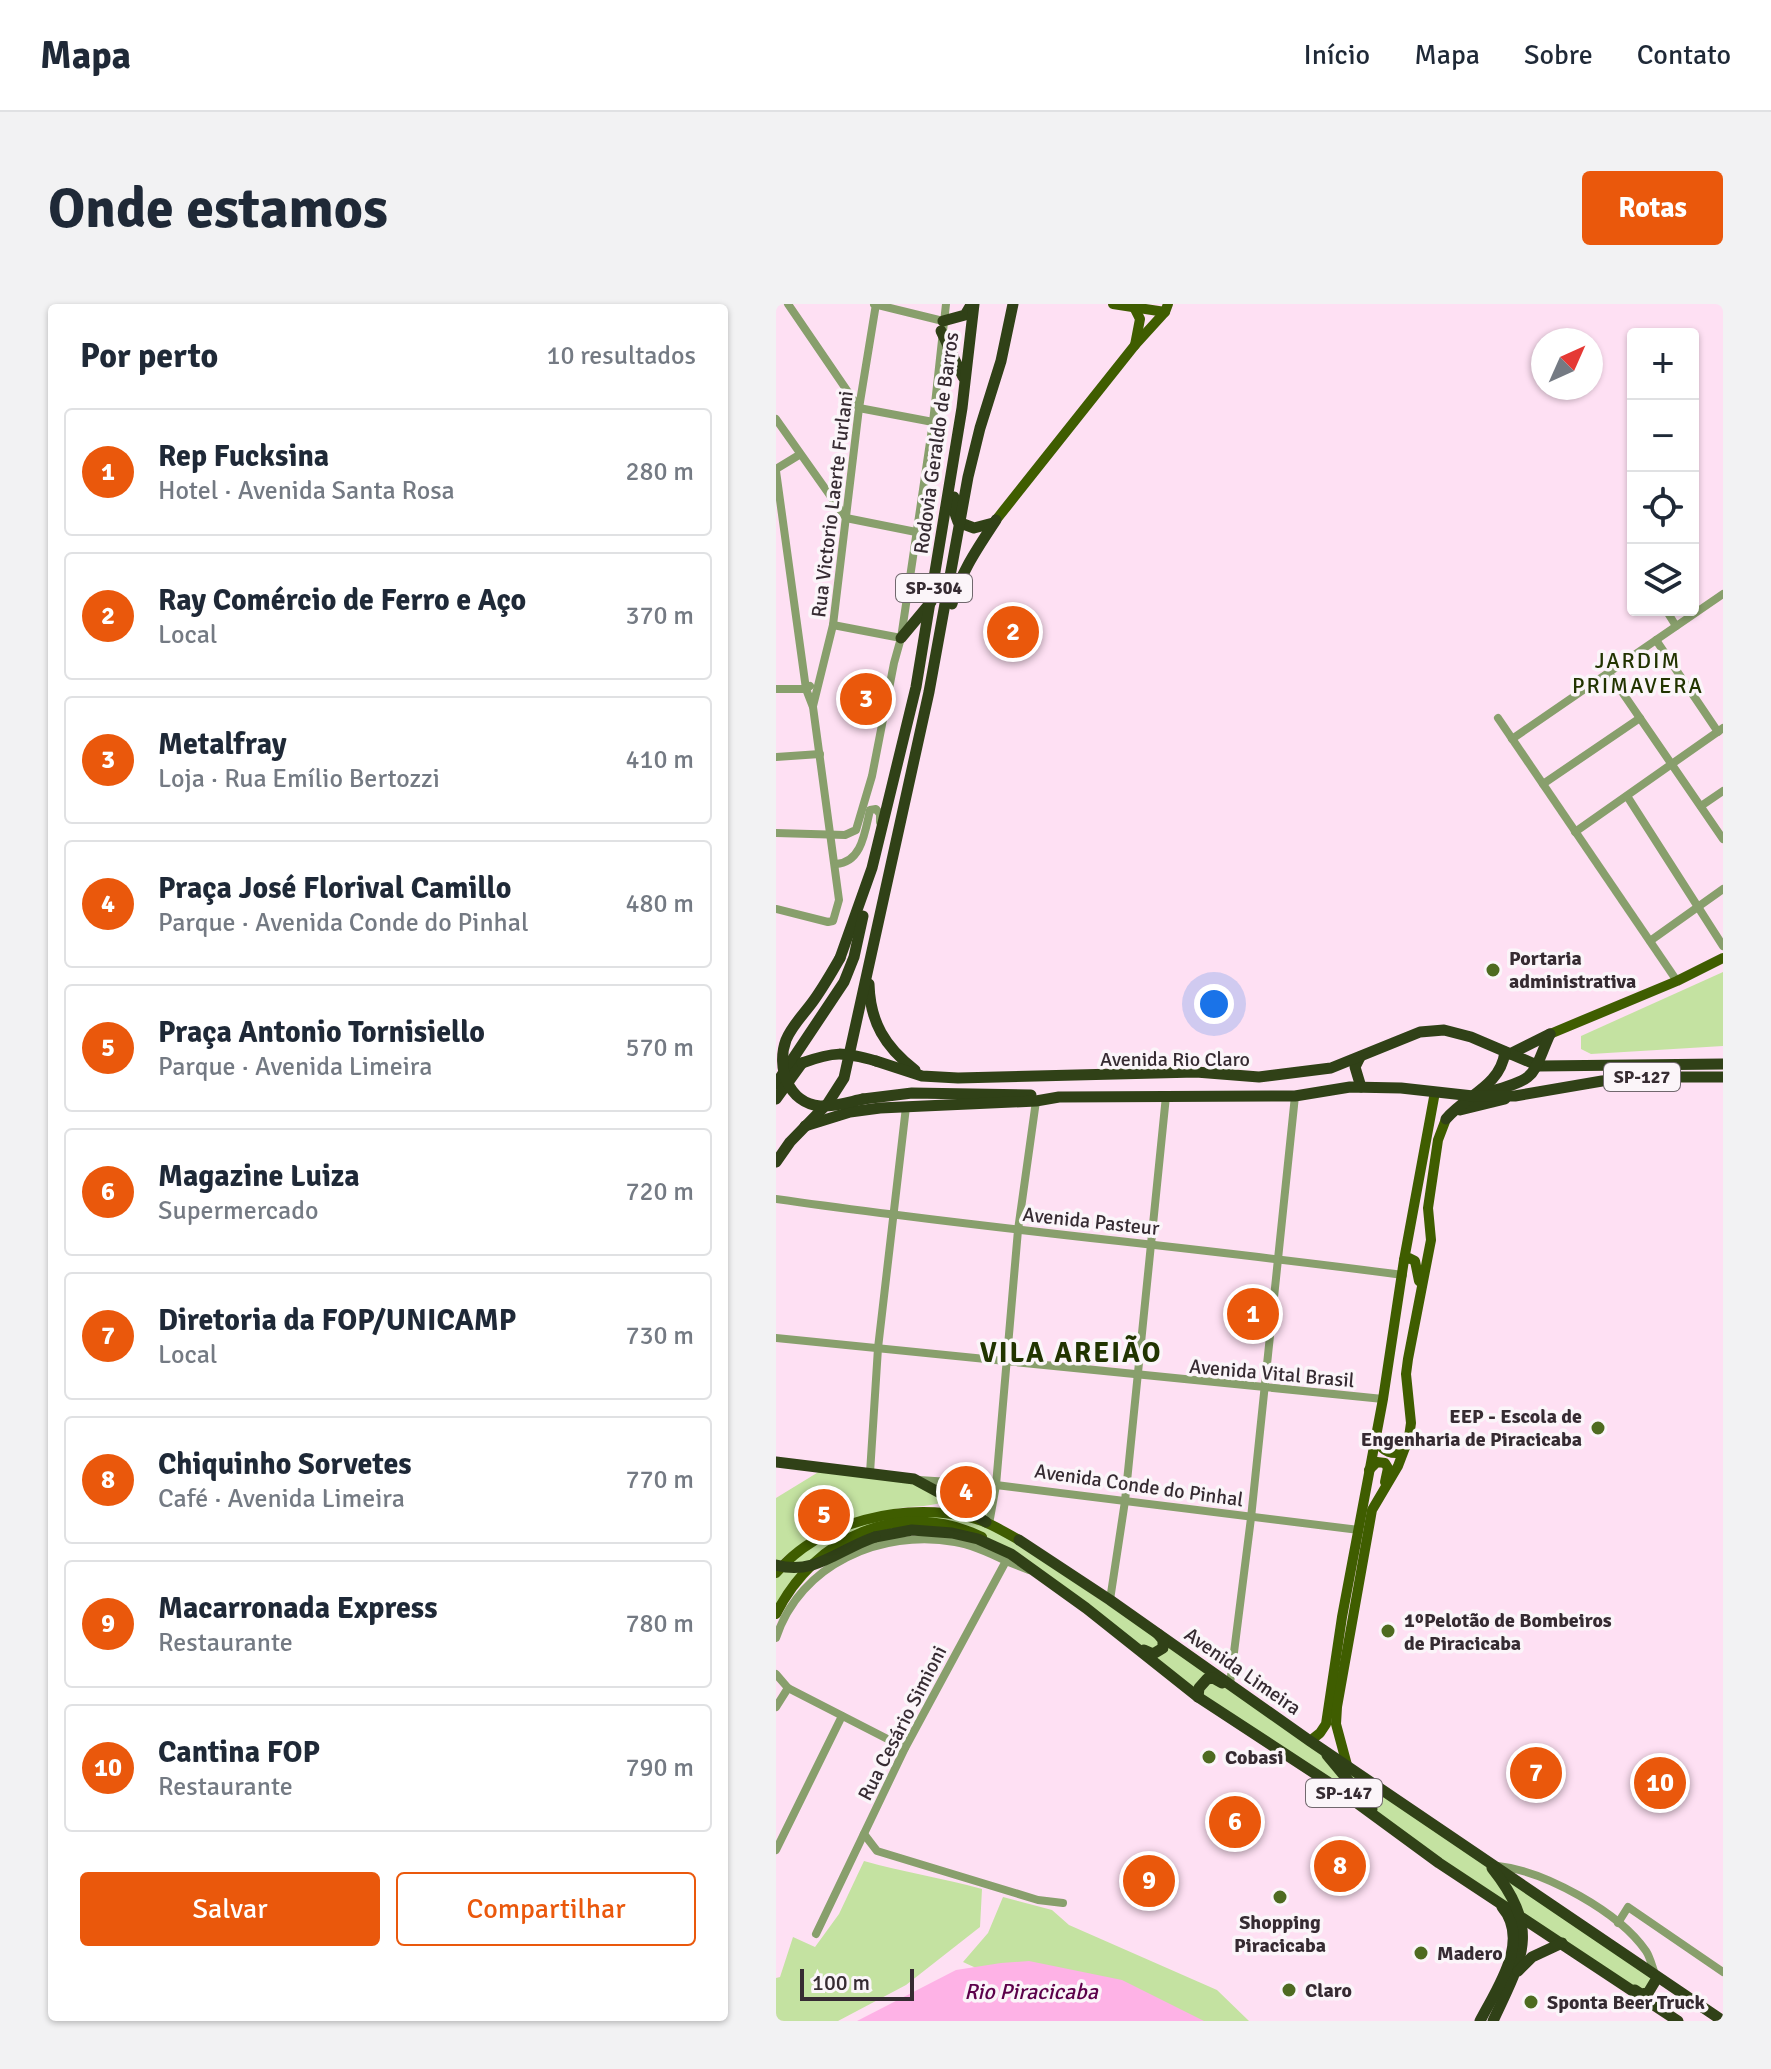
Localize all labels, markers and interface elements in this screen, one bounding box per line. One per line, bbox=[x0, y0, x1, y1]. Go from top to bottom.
text: Mapa bbox=[40, 32, 131, 79]
text: Início bbox=[1303, 38, 1370, 72]
text: Mapa bbox=[1414, 38, 1480, 72]
text: Sobre bbox=[1524, 38, 1593, 72]
text: Contato bbox=[1637, 38, 1731, 72]
button: Rotas bbox=[1582, 171, 1723, 245]
text: Onde estamos bbox=[48, 174, 388, 243]
north arrow bbox=[1531, 328, 1603, 400]
map controls bbox=[1627, 328, 1699, 616]
button: + bbox=[1627, 328, 1699, 400]
street label: Rodovia Geraldo de Barros bbox=[909, 330, 964, 556]
text: Por perto bbox=[80, 335, 218, 377]
text: 10 resultados bbox=[546, 340, 696, 372]
street label: Rua Victorio Laerte Furlani bbox=[806, 389, 859, 619]
button: − bbox=[1627, 400, 1699, 472]
text: Rep Fucksina bbox=[158, 438, 329, 475]
text: 1 bbox=[101, 456, 115, 488]
text: 280 m bbox=[625, 456, 694, 488]
button: locate bbox=[1627, 472, 1699, 544]
text: Hotel · Avenida Santa Rosa bbox=[158, 475, 455, 507]
button: layers bbox=[1627, 544, 1699, 616]
road number: SP-304 bbox=[896, 574, 972, 602]
text: Ray Comércio de Ferro e Aço bbox=[158, 582, 526, 619]
text: 2 bbox=[101, 600, 115, 632]
text: 370 m bbox=[625, 600, 694, 632]
pin: 2 bbox=[987, 602, 1039, 662]
text: Local bbox=[158, 619, 218, 651]
district label: JARDIM PRIMAVERA bbox=[1572, 647, 1704, 699]
pin: 3 bbox=[840, 669, 892, 729]
text: Metalfray bbox=[158, 726, 287, 763]
text: 3 bbox=[101, 744, 115, 776]
text: 410 m bbox=[625, 744, 694, 776]
text: Loja · Rua Emílio Bertozzi bbox=[158, 763, 440, 795]
text: Praça José Florival Camillo bbox=[158, 870, 511, 907]
text: 4 bbox=[101, 888, 115, 920]
text: 480 m bbox=[625, 888, 694, 920]
text: Parque · Avenida Conde do Pinhal bbox=[158, 907, 529, 939]
place label: Portaria administrativa bbox=[1509, 946, 1636, 994]
marker: Portaria administrativa bbox=[1484, 961, 1502, 979]
your location bbox=[1194, 984, 1234, 1024]
text: Praça Antonio Tornisiello bbox=[158, 1014, 485, 1051]
text: 5 bbox=[101, 1032, 115, 1064]
text: 570 m bbox=[625, 1032, 694, 1064]
street label: Avenida Rio Claro bbox=[1100, 1047, 1250, 1072]
text: Parque · Avenida Limeira bbox=[158, 1051, 432, 1083]
road number: SP-127 bbox=[1604, 1063, 1680, 1091]
text: Magazine Luiza bbox=[158, 1158, 360, 1195]
text: 6 bbox=[101, 1176, 115, 1208]
text: 720 m bbox=[625, 1176, 694, 1208]
text: Supermercado bbox=[158, 1195, 318, 1227]
street label: Avenida Pasteur bbox=[1021, 1202, 1161, 1241]
pin: 1 bbox=[1227, 1284, 1279, 1344]
text: Diretoria da FOP/UNICAMP bbox=[158, 1302, 516, 1339]
text: 7 bbox=[101, 1320, 115, 1352]
text: 730 m bbox=[625, 1320, 694, 1352]
district label: VILA AREIÃO bbox=[980, 1335, 1162, 1370]
text: Local bbox=[158, 1339, 218, 1371]
street label: Avenida Vital Brasil bbox=[1188, 1354, 1356, 1393]
place label: EEP - Escola de Engenharia de Piracicaba bbox=[1361, 1404, 1582, 1452]
marker: EEP - Escola de Engenharia de Piracicaba bbox=[1589, 1419, 1607, 1437]
text: Chiquinho Sorvetes bbox=[158, 1446, 412, 1483]
street label: Avenida Conde do Pinhal bbox=[1033, 1458, 1245, 1513]
pin: 4 bbox=[940, 1462, 992, 1522]
text: 8 bbox=[101, 1464, 115, 1496]
text: 770 m bbox=[625, 1464, 694, 1496]
text: Café · Avenida Limeira bbox=[158, 1483, 405, 1515]
pin: 5 bbox=[798, 1485, 850, 1545]
text: Macarronada Express bbox=[158, 1590, 437, 1627]
text: 9 bbox=[101, 1608, 115, 1640]
text: 780 m bbox=[625, 1608, 694, 1640]
place label: 1ºPelotão de Bombeiros de Piracicaba bbox=[1404, 1608, 1612, 1656]
street label: Avenida Limeira bbox=[1180, 1622, 1306, 1721]
marker: 1ºPelotão de Bombeiros de Piracicaba bbox=[1379, 1622, 1397, 1640]
text: Restaurante bbox=[158, 1627, 293, 1659]
street label: Rua Cesário Simioni bbox=[853, 1642, 952, 1805]
text: Cantina FOP bbox=[158, 1734, 320, 1771]
pin: 7 bbox=[1510, 1743, 1562, 1803]
place label: Cobasi bbox=[1225, 1745, 1283, 1770]
marker: Cobasi bbox=[1200, 1748, 1218, 1766]
text: 10 bbox=[94, 1752, 122, 1784]
text: 790 m bbox=[625, 1752, 694, 1784]
pin: 10 bbox=[1634, 1753, 1686, 1813]
text: Restaurante bbox=[158, 1771, 293, 1803]
road number: SP-147 bbox=[1306, 1779, 1382, 1807]
pin: 6 bbox=[1209, 1792, 1261, 1852]
pin: 8 bbox=[1314, 1836, 1366, 1896]
pin: 9 bbox=[1123, 1851, 1175, 1911]
button: Salvar bbox=[80, 1872, 380, 1946]
button: Compartilhar bbox=[396, 1872, 696, 1946]
marker: Shopping Piracicaba bbox=[1271, 1888, 1289, 1906]
place label: Shopping Piracicaba bbox=[1234, 1910, 1326, 1958]
place label: Madero bbox=[1437, 1941, 1503, 1966]
marker: Madero bbox=[1412, 1944, 1430, 1962]
scale bar bbox=[800, 1965, 914, 2001]
text: 100 m bbox=[812, 1969, 870, 1996]
water label: Rio Piracicaba bbox=[964, 1978, 1099, 2005]
place label: Claro bbox=[1305, 1978, 1352, 2003]
marker: Claro bbox=[1280, 1981, 1298, 1999]
place label: Sponta Beer Truck bbox=[1547, 1990, 1706, 2015]
marker: Sponta Beer Truck bbox=[1522, 1993, 1540, 2011]

